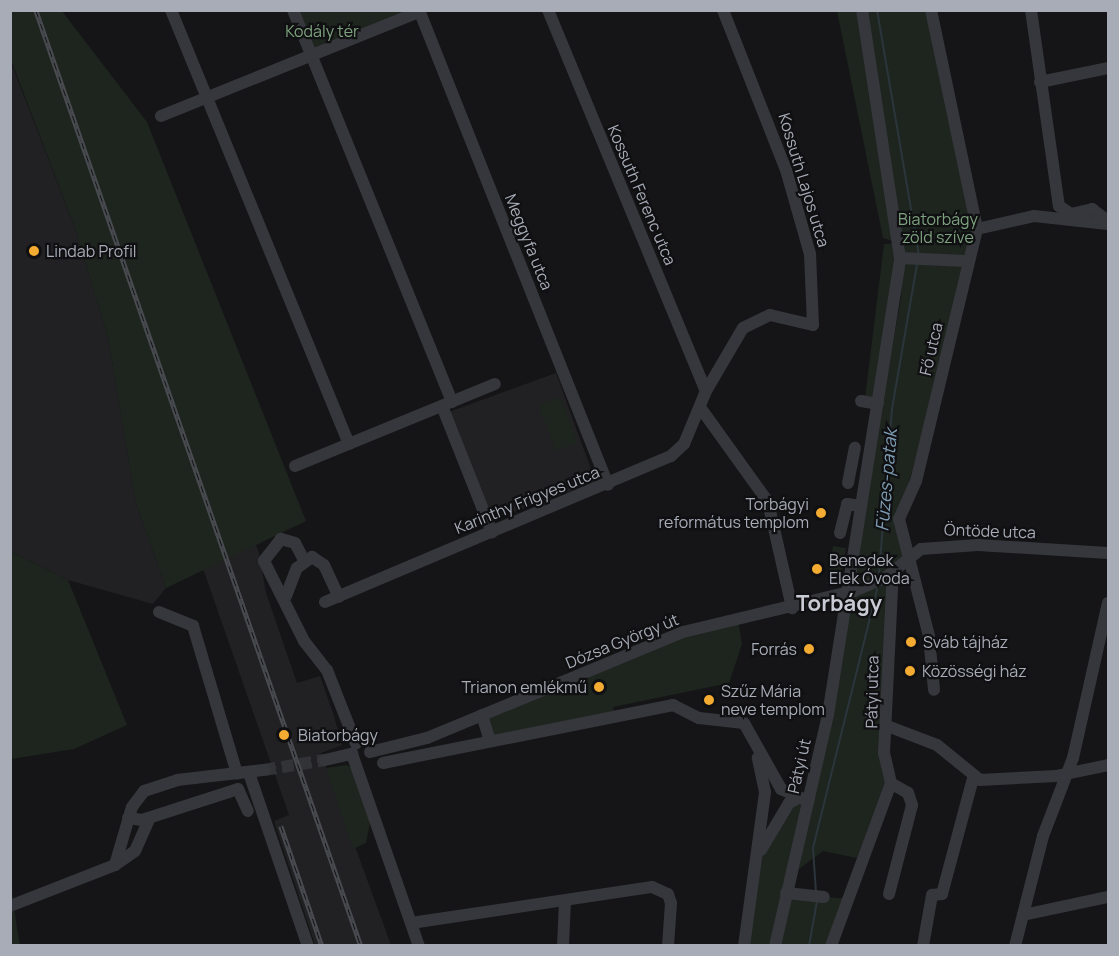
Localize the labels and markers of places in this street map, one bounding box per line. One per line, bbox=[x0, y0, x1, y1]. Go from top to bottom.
place label: Lindab Profil bbox=[46, 241, 137, 261]
marker: Lindab Profil bbox=[27, 244, 41, 258]
place label: Torbágyi református templom bbox=[658, 494, 809, 532]
marker: Torbágyi református templom bbox=[814, 506, 828, 520]
place label: Benedek Elek Óvoda bbox=[829, 550, 910, 588]
marker: Benedek Elek Óvoda bbox=[810, 562, 824, 576]
place label: Sváb tájház bbox=[923, 632, 1008, 652]
marker: Sváb tájház bbox=[904, 635, 918, 649]
place label: Forrás bbox=[751, 639, 797, 659]
marker: Forrás bbox=[802, 642, 816, 656]
place label: Közösségi ház bbox=[922, 661, 1027, 681]
marker: Közösségi ház bbox=[903, 664, 917, 678]
place label: Trianon emlékmű bbox=[461, 677, 587, 697]
marker: Trianon emlékmű bbox=[592, 680, 606, 694]
place label: Szűz Mária neve templom bbox=[721, 681, 825, 719]
marker: Szűz Mária neve templom bbox=[702, 693, 716, 707]
place label: Biatorbágy bbox=[298, 725, 378, 745]
marker: Biatorbágy bbox=[275, 726, 293, 744]

